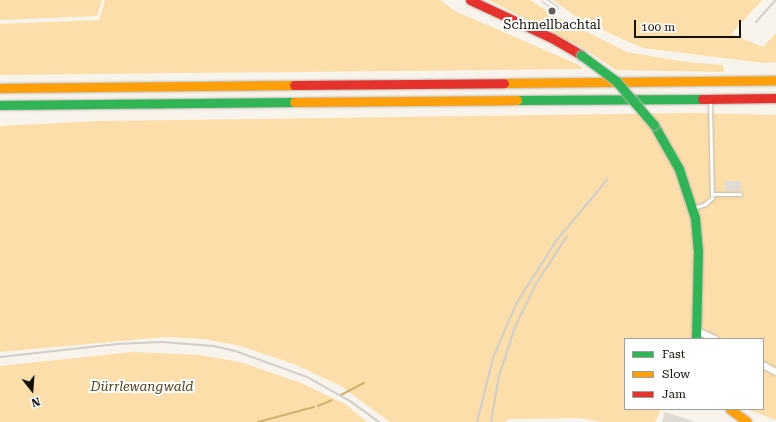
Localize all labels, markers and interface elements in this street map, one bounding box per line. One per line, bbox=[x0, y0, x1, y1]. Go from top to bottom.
marker: Schmellbachtal bbox=[547, 6, 557, 16]
scale bar bbox=[636, 12, 743, 38]
place label: Schmellbachtal bbox=[503, 17, 601, 33]
text: 100 m bbox=[641, 20, 675, 34]
legend bbox=[624, 338, 764, 410]
text: Fast bbox=[662, 347, 685, 361]
text: Slow bbox=[662, 367, 690, 381]
north arrow bbox=[12, 370, 52, 410]
park label: Dürrlewangwald bbox=[91, 379, 193, 395]
text: Jam bbox=[662, 387, 686, 401]
text: N bbox=[30, 394, 42, 409]

